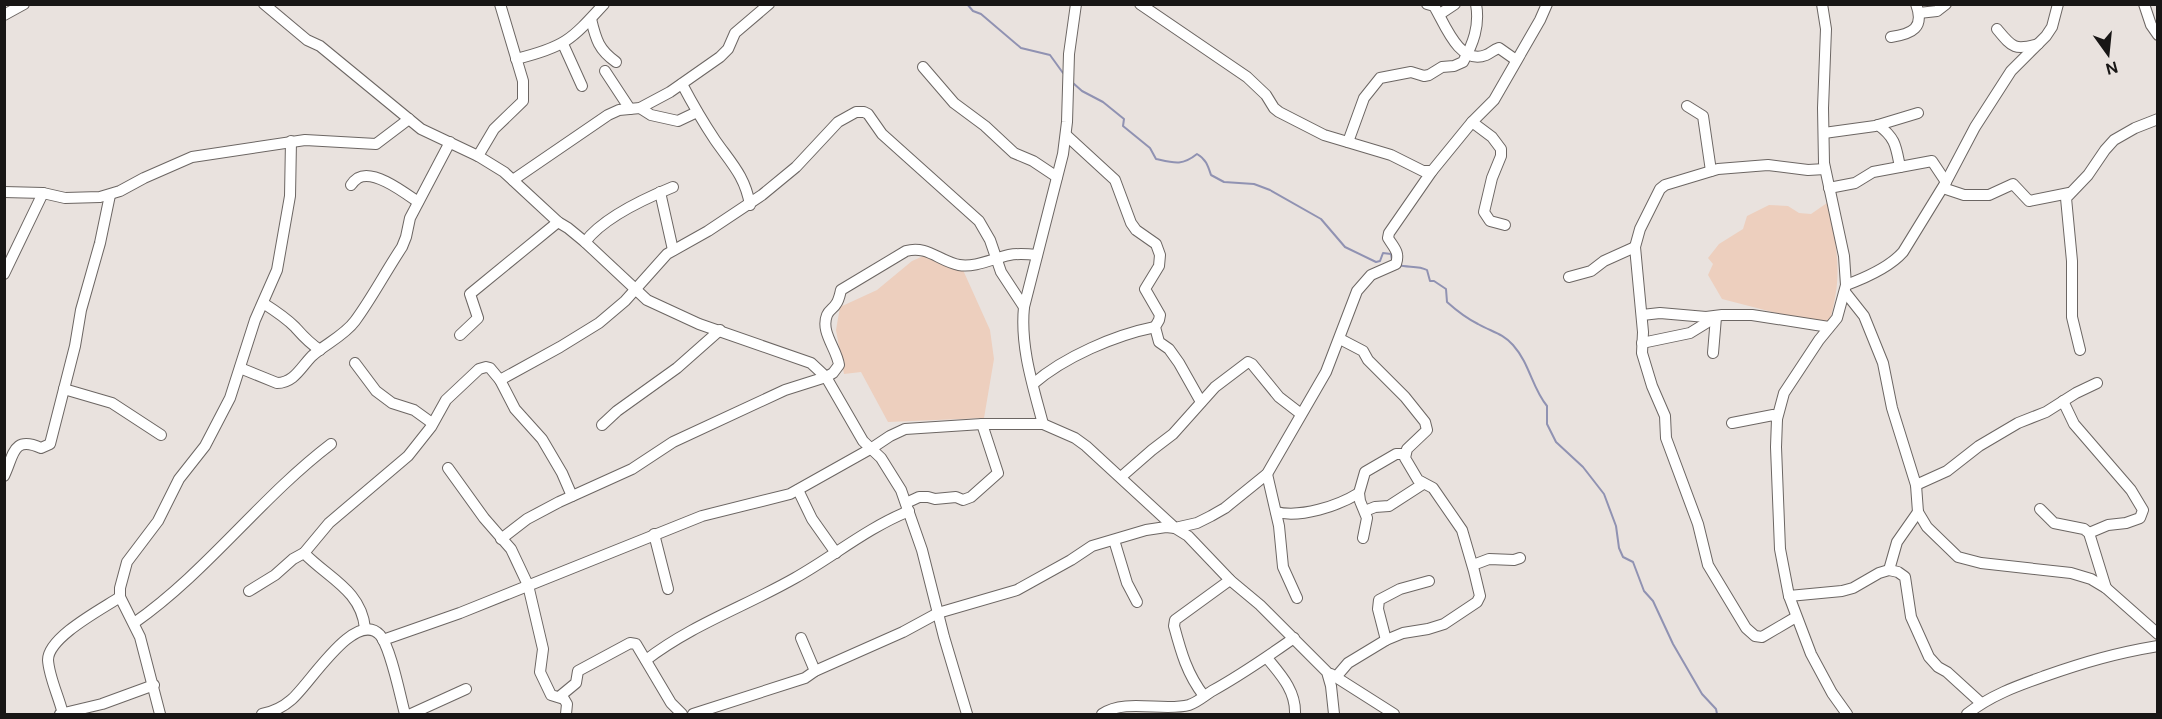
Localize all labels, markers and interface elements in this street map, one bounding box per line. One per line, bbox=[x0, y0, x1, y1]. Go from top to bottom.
north arrow bbox=[2078, 24, 2138, 84]
text: N bbox=[2103, 56, 2120, 80]

